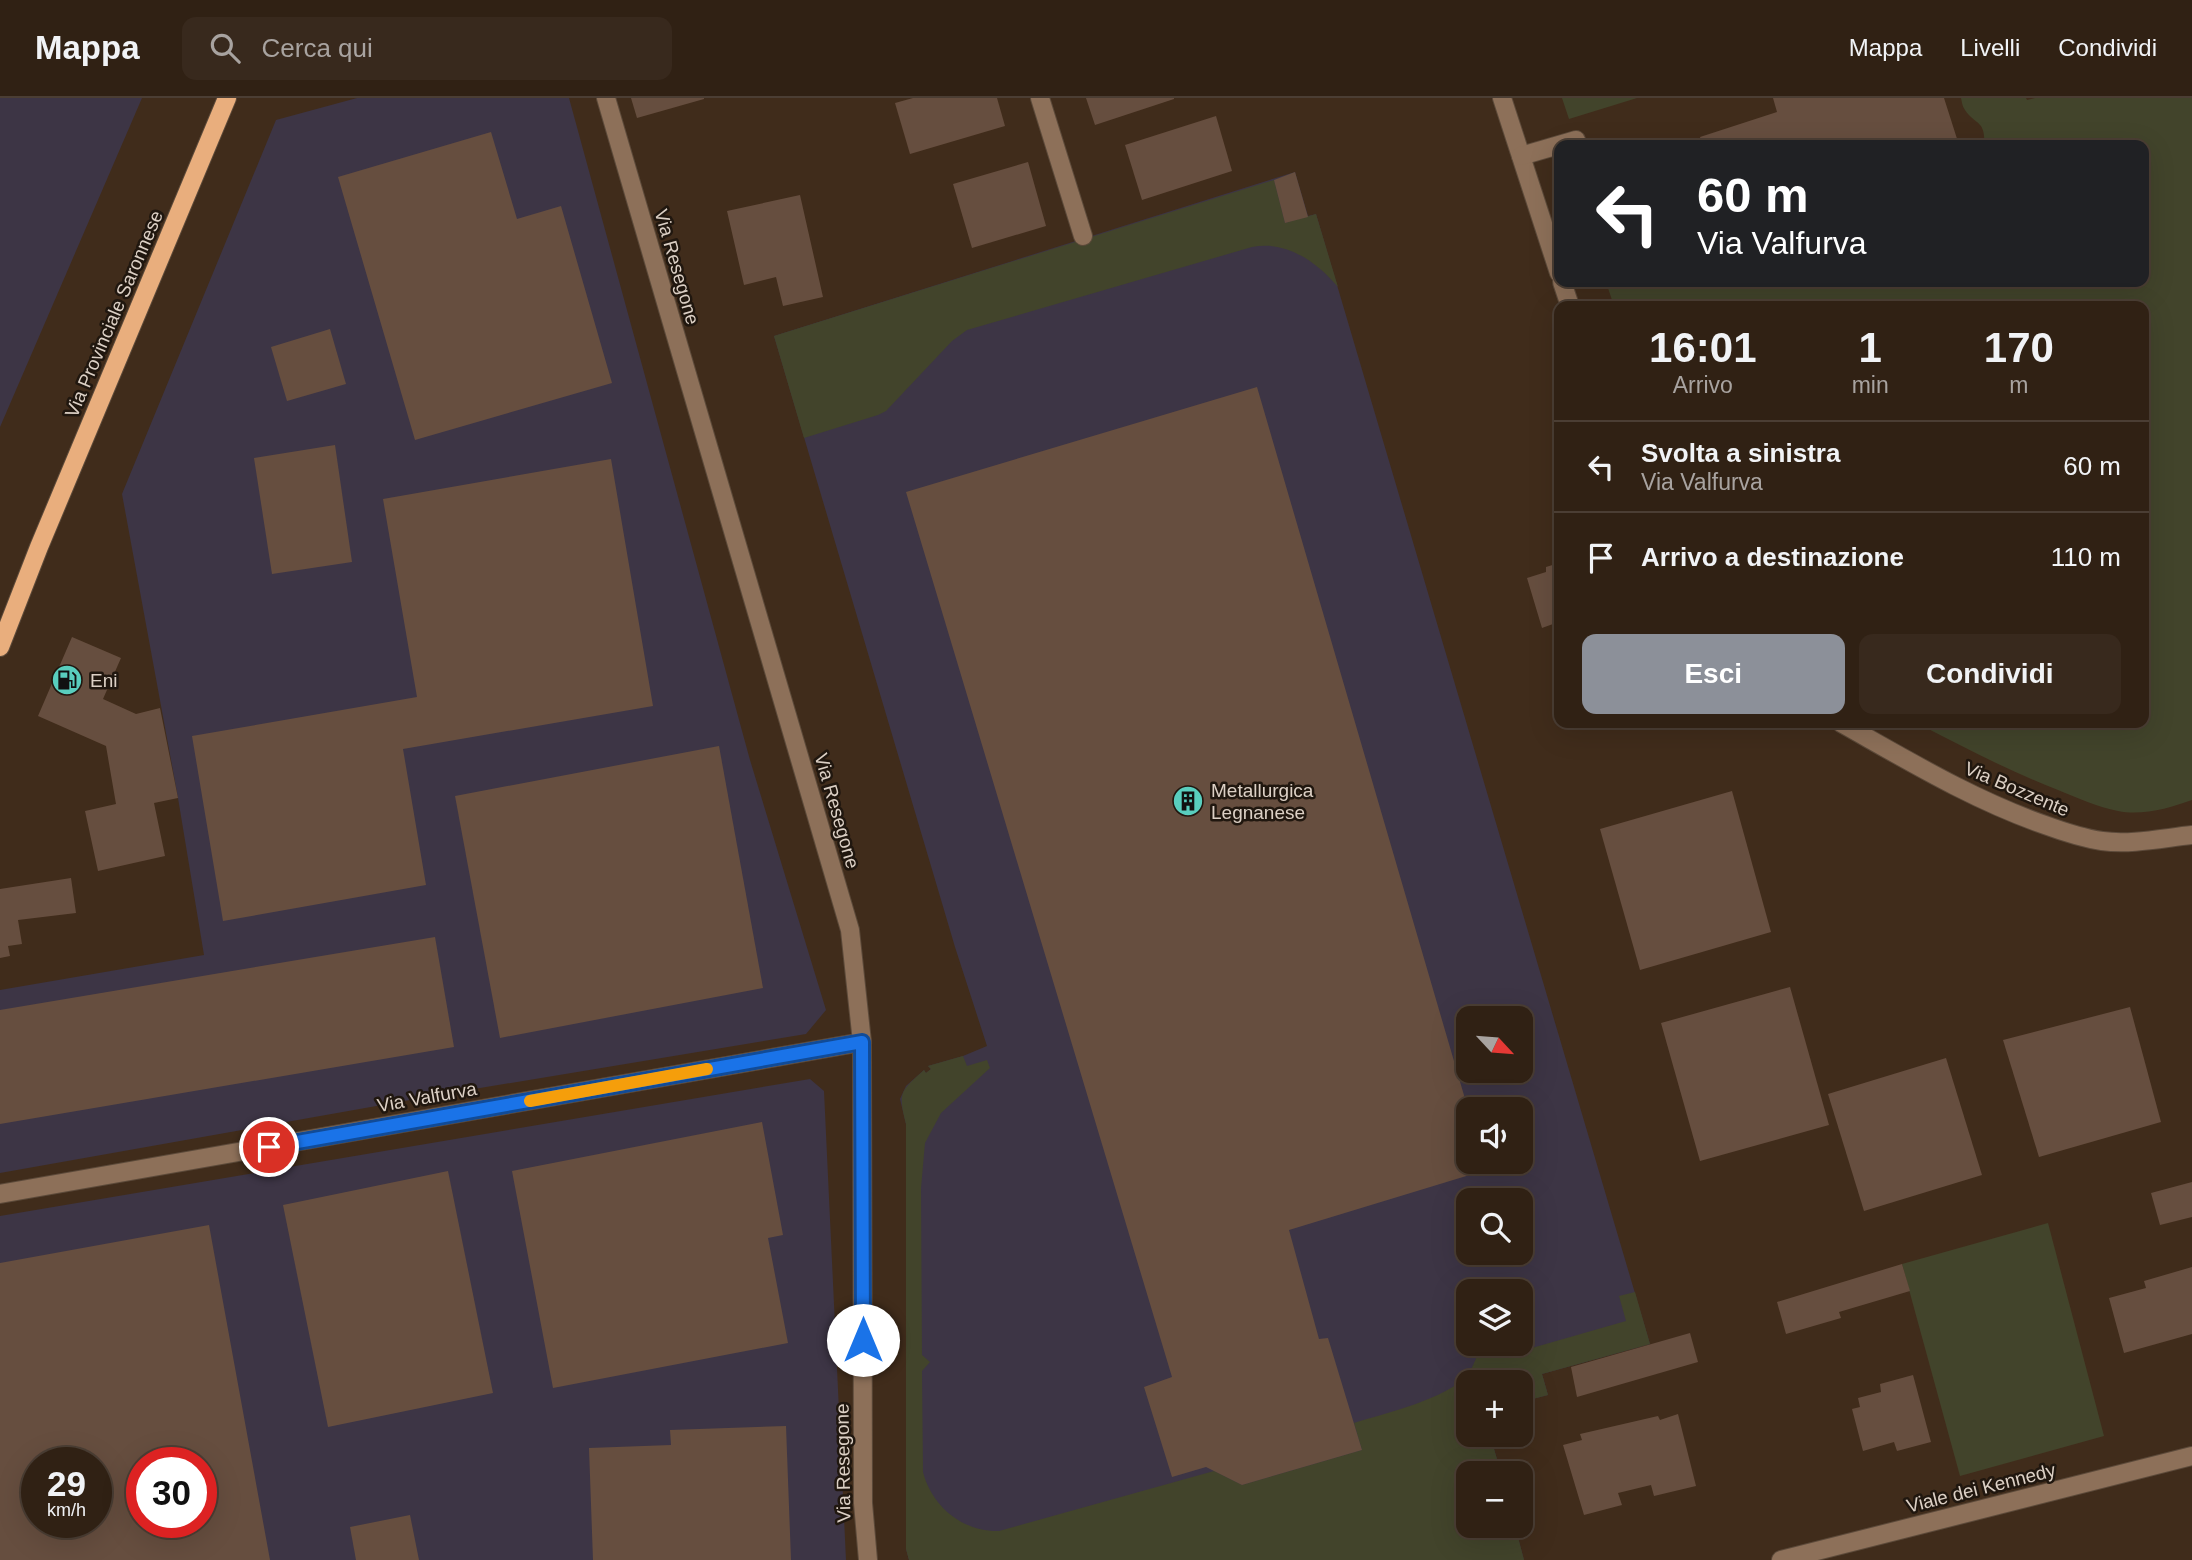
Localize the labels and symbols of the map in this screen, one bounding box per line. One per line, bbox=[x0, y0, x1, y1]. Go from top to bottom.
street label: Via Provinciale Saronnese bbox=[61, 207, 167, 421]
street label: Via Resegone bbox=[651, 207, 703, 327]
fuel station icon: Eni bbox=[50, 663, 84, 697]
place label: Eni bbox=[90, 670, 117, 691]
street label: Via Resegone bbox=[811, 751, 863, 871]
street label: Via Bozzente bbox=[1962, 758, 2072, 820]
place label: Metallurgica Legnanese bbox=[1211, 780, 1314, 823]
building icon: Metallurgica Legnanese bbox=[1171, 784, 1205, 818]
north arrow bbox=[1456, 1006, 1533, 1083]
street label: Via Valfurva bbox=[376, 1078, 479, 1116]
pin bbox=[239, 1117, 299, 1177]
position arrow bbox=[826, 1303, 900, 1377]
street label: Via Resegone bbox=[831, 1403, 855, 1523]
speed limit sign: 30 bbox=[126, 1447, 217, 1538]
street label: Viale dei Kennedy bbox=[1904, 1459, 2058, 1517]

